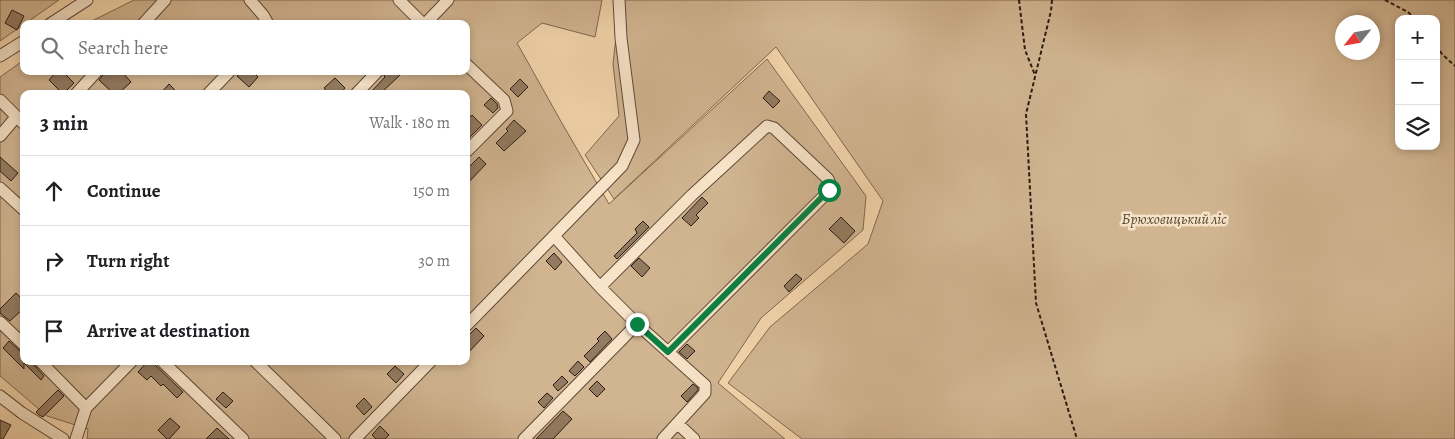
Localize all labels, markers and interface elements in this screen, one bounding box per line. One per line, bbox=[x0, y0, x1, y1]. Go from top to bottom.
north arrow bbox=[1335, 15, 1380, 60]
map controls bbox=[1395, 15, 1440, 150]
button: + bbox=[1395, 15, 1440, 60]
search box bbox=[20, 20, 470, 75]
icon: search bbox=[38, 34, 66, 62]
text: Search here bbox=[78, 35, 168, 61]
button: − bbox=[1395, 60, 1440, 105]
button: layers bbox=[1395, 105, 1440, 150]
text: 3 min bbox=[40, 109, 88, 137]
text: Walk · 180 m bbox=[369, 112, 450, 134]
icon: ahead bbox=[40, 177, 68, 205]
text: Continue bbox=[87, 178, 161, 204]
route start bbox=[818, 179, 841, 202]
text: 150 m bbox=[413, 180, 450, 202]
park label: Брюховицький ліс bbox=[1121, 209, 1227, 229]
icon: right bbox=[40, 247, 68, 275]
text: Turn right bbox=[87, 248, 169, 274]
text: 30 m bbox=[418, 250, 450, 272]
route end bbox=[626, 313, 649, 336]
icon: arrive bbox=[40, 317, 68, 345]
text: Arrive at destination bbox=[87, 318, 250, 344]

